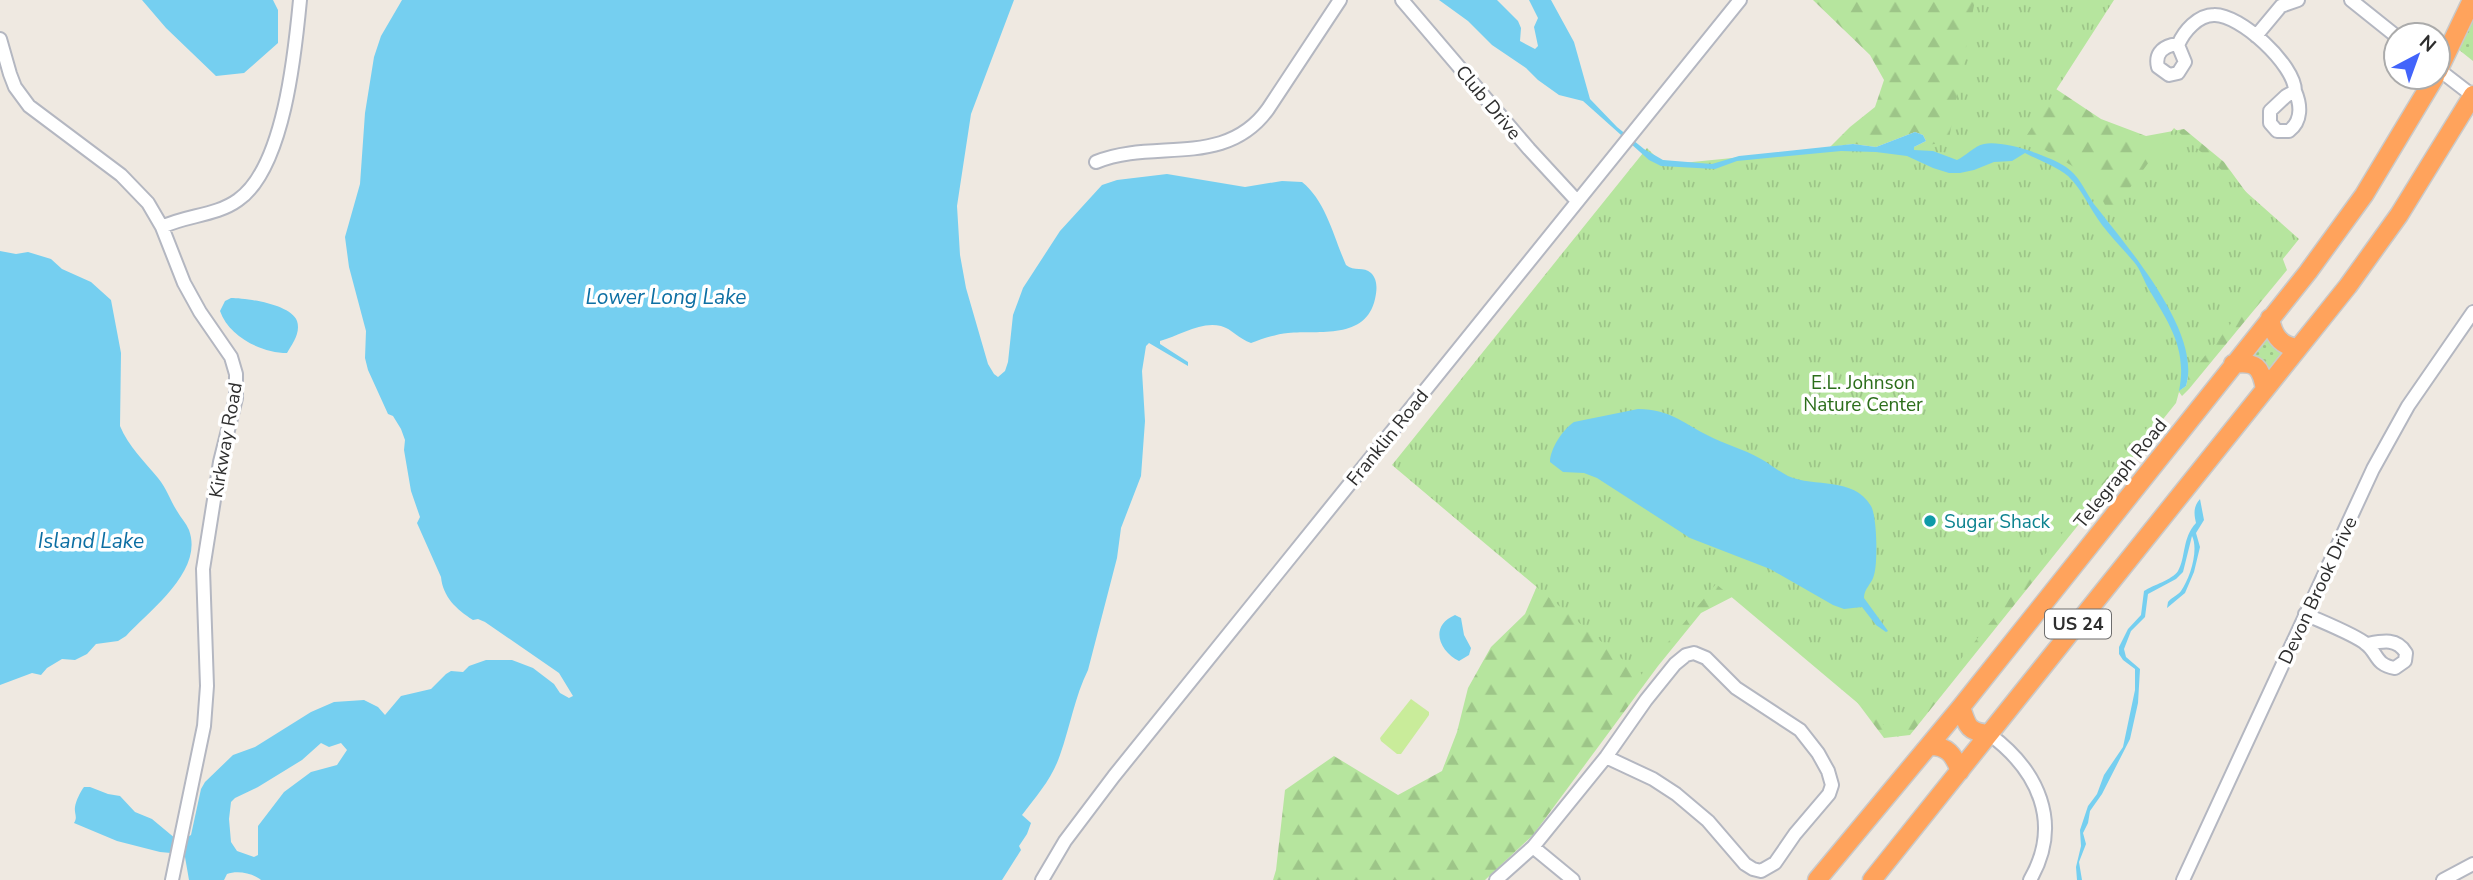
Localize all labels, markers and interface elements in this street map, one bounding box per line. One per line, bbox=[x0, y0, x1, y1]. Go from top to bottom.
north arrow bbox=[2382, 21, 2452, 91]
text: N bbox=[2414, 29, 2441, 58]
street label: Club Drive bbox=[1449, 60, 1527, 146]
water label: Lower Long Lake bbox=[586, 283, 746, 311]
park label: E.L. Johnson Nature Center bbox=[1803, 370, 1923, 418]
street label: Kirkway Road bbox=[203, 380, 249, 500]
street label: Franklin Road bbox=[1341, 384, 1435, 491]
street label: Telegraph Road bbox=[2068, 413, 2173, 534]
place label: Sugar Shack bbox=[1944, 509, 2051, 535]
street label: Devon Brook Drive bbox=[2272, 512, 2364, 668]
marker: Sugar Shack bbox=[1922, 513, 1938, 529]
water label: Island Lake bbox=[38, 527, 144, 555]
road number: US 24 bbox=[2045, 610, 2111, 638]

